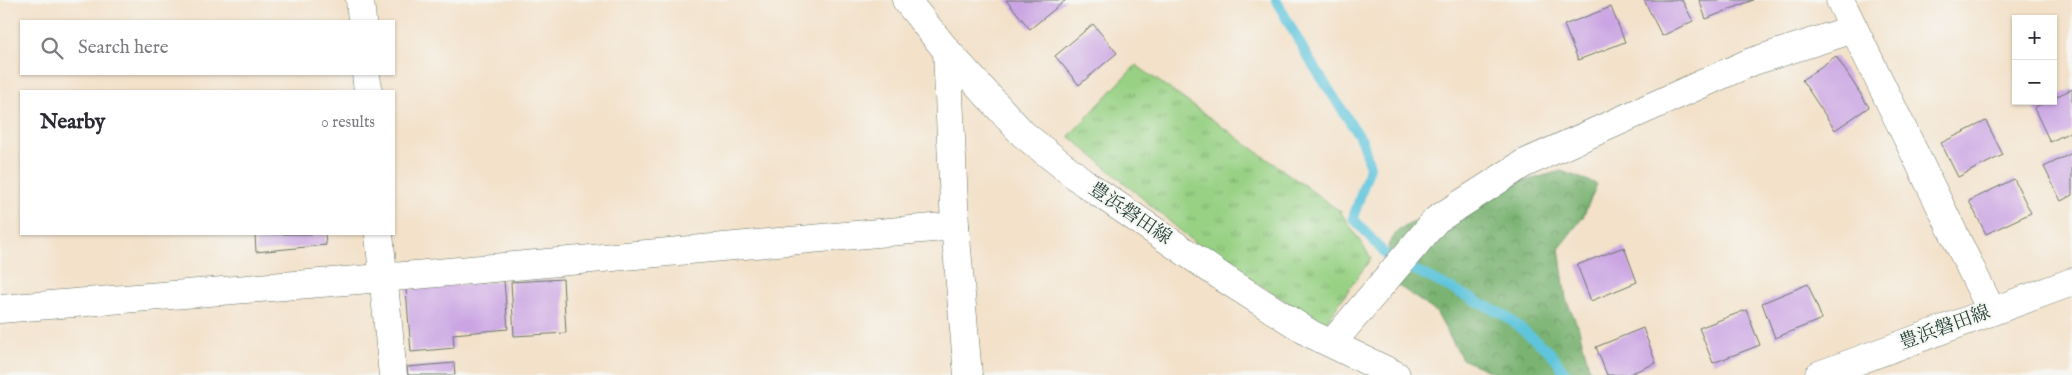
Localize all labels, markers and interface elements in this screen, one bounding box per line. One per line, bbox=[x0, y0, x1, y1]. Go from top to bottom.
map controls bbox=[2012, 15, 2057, 105]
button: + bbox=[2012, 15, 2057, 60]
search box bbox=[20, 20, 395, 75]
icon: search bbox=[38, 34, 66, 62]
text: Search here bbox=[78, 36, 169, 60]
button: − bbox=[2012, 60, 2057, 105]
text: Nearby bbox=[40, 109, 105, 136]
text: 0 results bbox=[321, 113, 375, 133]
street label: 豊浜磐田線 bbox=[1084, 177, 1176, 251]
street label: 豊浜磐田線 bbox=[1896, 300, 1994, 356]

